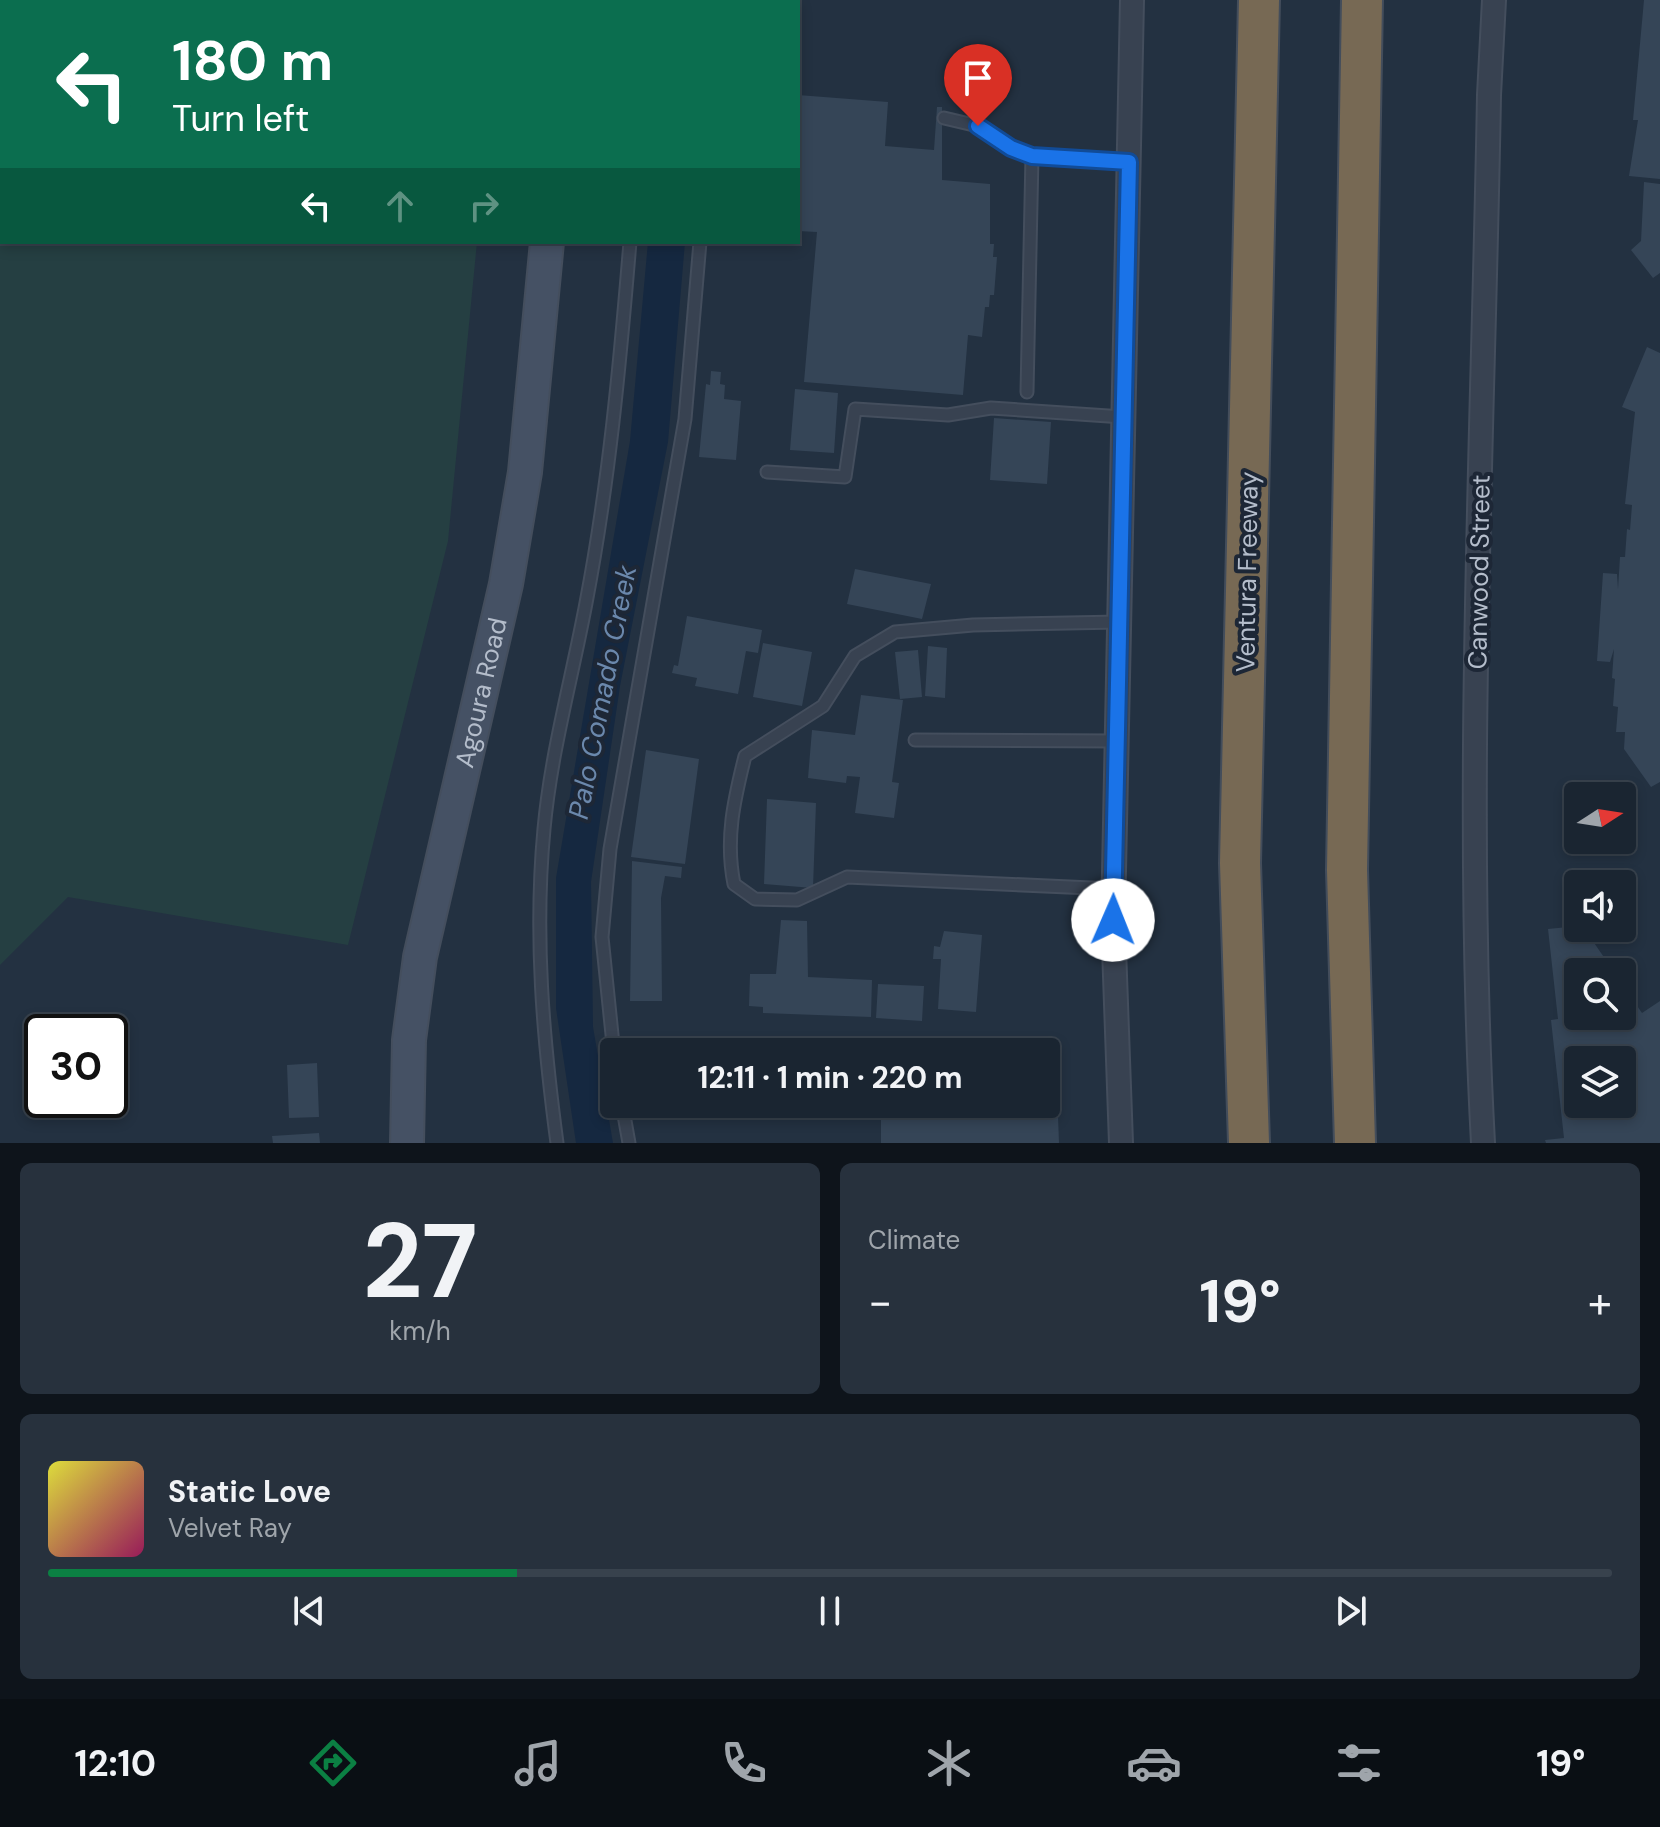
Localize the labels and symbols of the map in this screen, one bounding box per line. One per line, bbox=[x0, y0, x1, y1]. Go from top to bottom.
pin bbox=[944, 44, 1012, 126]
street label: Ventura Freeway bbox=[1228, 471, 1266, 673]
street label: Canwood Street bbox=[1460, 474, 1498, 670]
water label: Palo Comado Creek bbox=[560, 561, 645, 822]
street label: Agoura Road bbox=[447, 614, 515, 771]
north arrow bbox=[1564, 782, 1636, 854]
position arrow bbox=[1071, 878, 1155, 962]
speed limit sign: 30 bbox=[24, 1014, 128, 1118]

